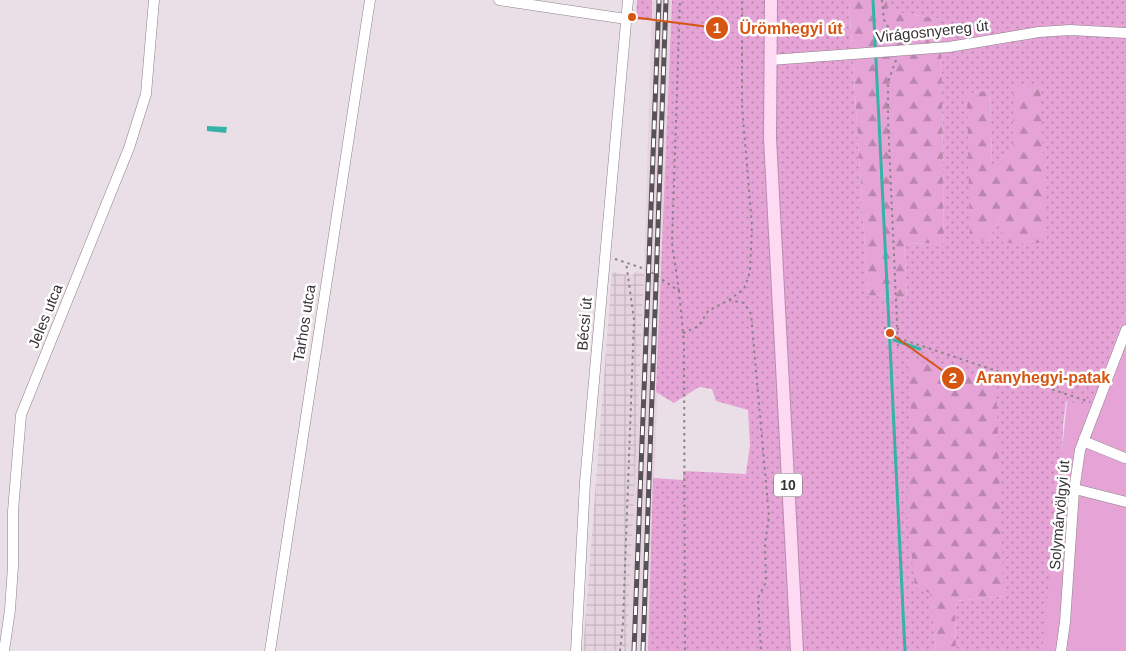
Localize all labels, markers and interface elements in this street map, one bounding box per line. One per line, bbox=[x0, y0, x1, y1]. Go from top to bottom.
callout: Ürömhegyi út bbox=[705, 12, 853, 43]
street label: Virágosnyereg út bbox=[875, 17, 990, 45]
text: 1 bbox=[713, 19, 721, 36]
text: Ürömhegyi út bbox=[739, 19, 843, 37]
street label: Jeles utca bbox=[24, 281, 66, 350]
street label: Tarhos utca bbox=[290, 283, 319, 363]
street label: Bécsi út bbox=[573, 296, 595, 351]
callout: Aranyhegyi-patak bbox=[941, 362, 1120, 393]
text: 2 bbox=[949, 369, 957, 386]
text: Aranyhegyi-patak bbox=[976, 369, 1110, 386]
street label: Solymárvölgyi út bbox=[1046, 459, 1072, 571]
road number: 10 bbox=[774, 474, 802, 496]

